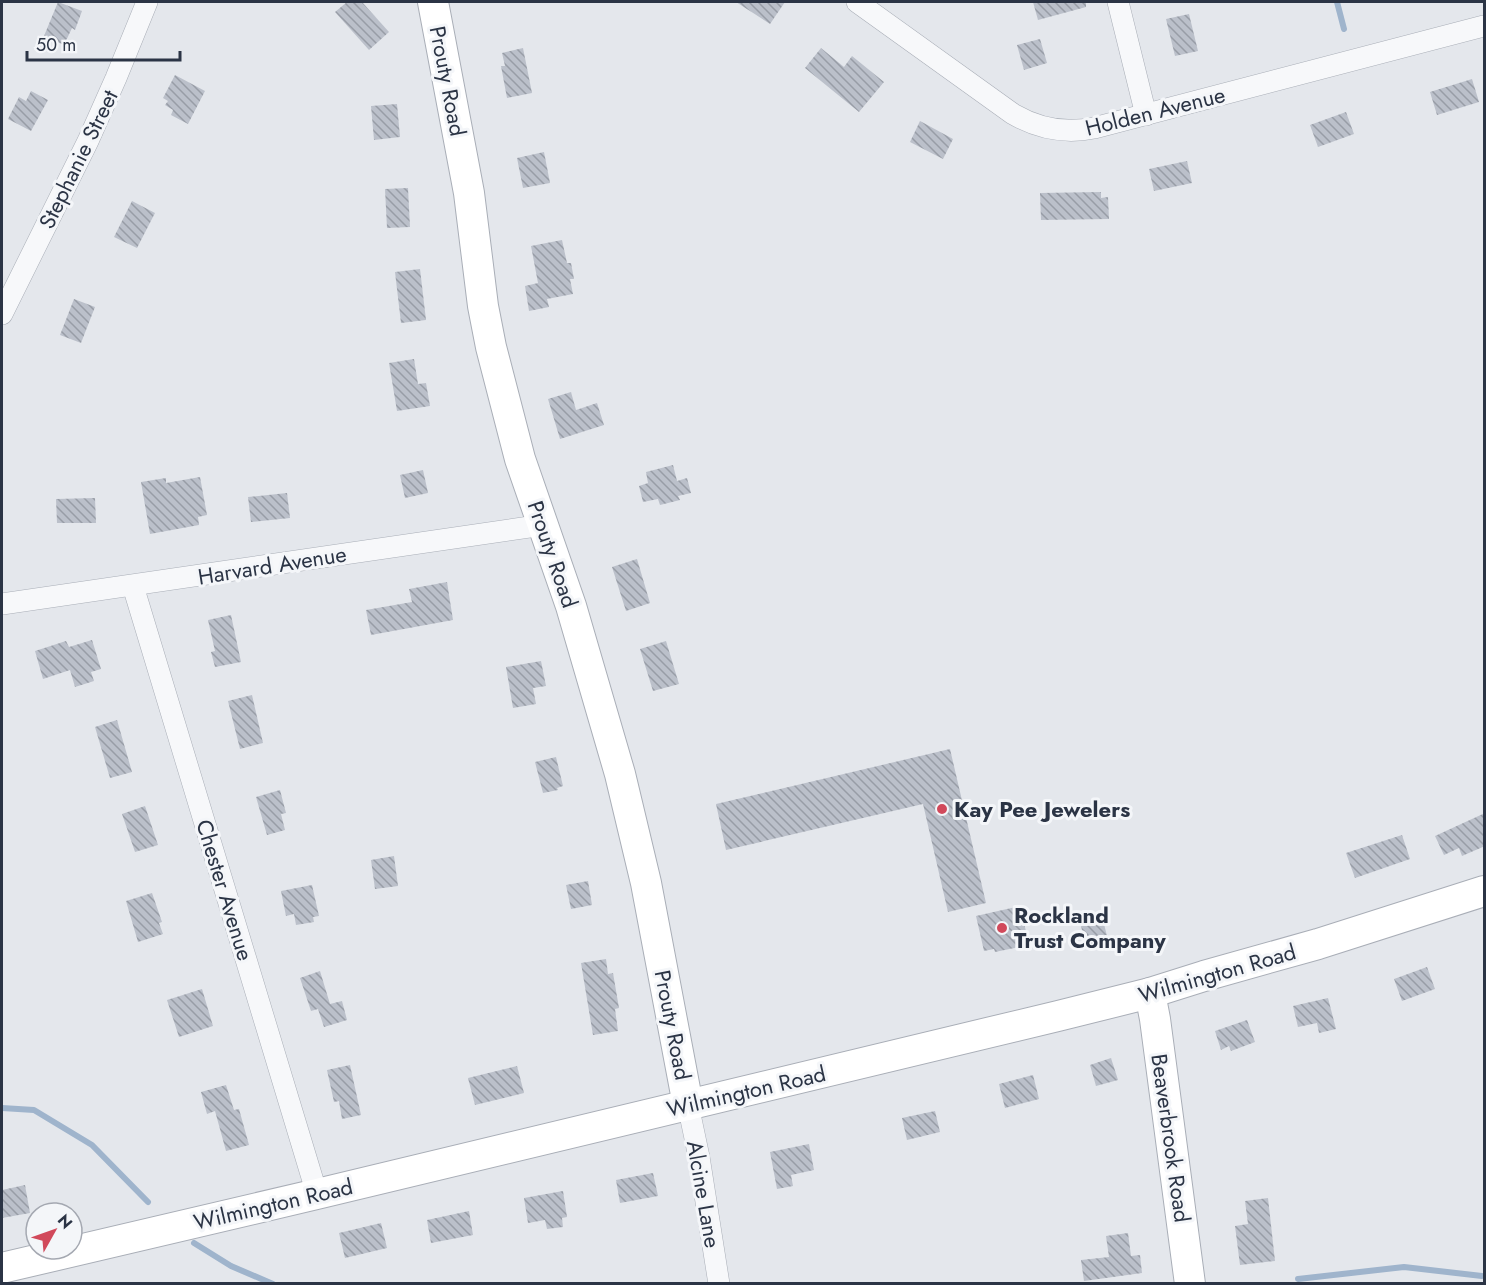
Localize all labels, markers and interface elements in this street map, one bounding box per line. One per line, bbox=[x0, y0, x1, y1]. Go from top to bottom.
street label: Prouty Road bbox=[422, 23, 474, 139]
scale bar bbox=[27, 24, 180, 62]
text: 50 m bbox=[36, 32, 76, 58]
street label: Holden Avenue bbox=[1082, 78, 1228, 144]
street label: Stephanie Street bbox=[31, 83, 126, 234]
street label: Prouty Road bbox=[520, 496, 586, 612]
street label: Harvard Avenue bbox=[195, 537, 349, 593]
place label: Kay Pee Jewelers bbox=[954, 793, 1130, 825]
marker: Kay Pee Jewelers bbox=[935, 802, 949, 816]
street label: Chester Avenue bbox=[188, 815, 262, 965]
place label: Rockland Trust Company bbox=[1014, 899, 1166, 956]
marker: Rockland Trust Company bbox=[995, 921, 1009, 935]
street label: Wilmington Road bbox=[1135, 935, 1299, 1011]
street label: Prouty Road bbox=[647, 967, 699, 1083]
street label: Beaverbrook Road bbox=[1143, 1052, 1199, 1224]
street label: Wilmington Road bbox=[663, 1057, 829, 1125]
street label: Alcine Lane bbox=[679, 1138, 729, 1250]
street label: Wilmington Road bbox=[190, 1170, 356, 1238]
north arrow bbox=[24, 1201, 84, 1261]
text: N bbox=[52, 1209, 78, 1234]

